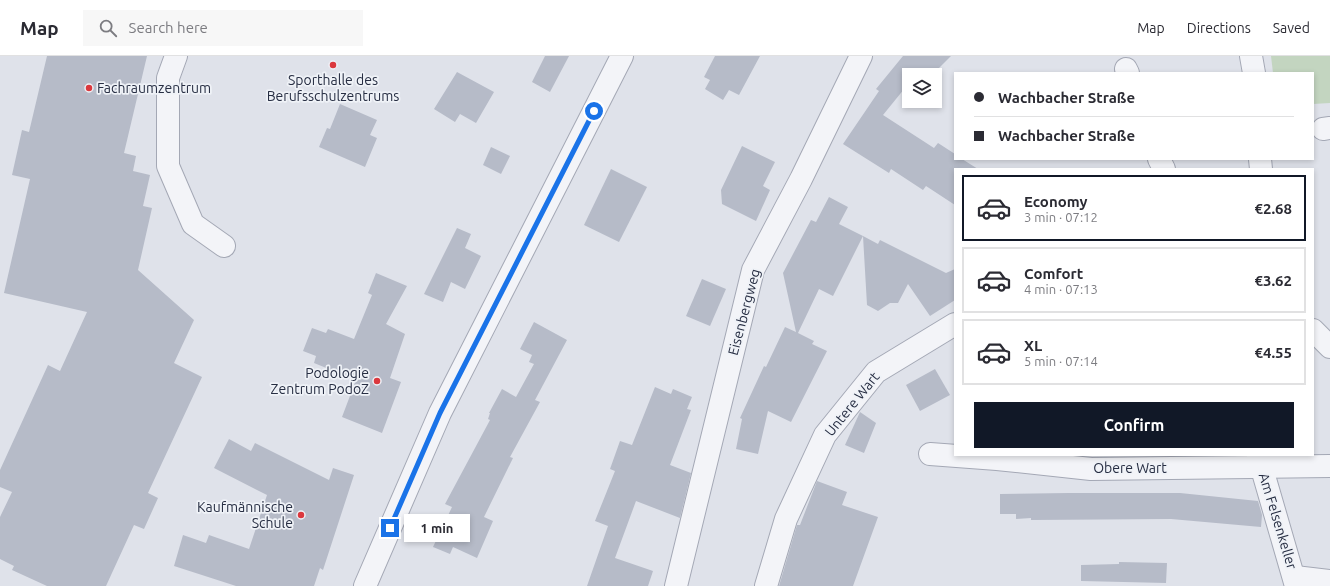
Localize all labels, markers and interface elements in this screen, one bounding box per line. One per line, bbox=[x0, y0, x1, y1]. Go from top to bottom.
search box bbox=[83, 10, 363, 46]
text: Map bbox=[20, 17, 59, 39]
icon: search bbox=[97, 17, 119, 39]
text: Search here bbox=[129, 19, 208, 36]
text: Map bbox=[1137, 20, 1165, 36]
text: Directions bbox=[1187, 20, 1251, 36]
text: Saved bbox=[1273, 20, 1310, 36]
marker: Sporthalle des Berufsschulzentrums bbox=[328, 60, 338, 70]
map controls bbox=[902, 68, 942, 108]
button: layers bbox=[902, 68, 942, 108]
place label: Sporthalle des Berufsschulzentrums bbox=[267, 72, 399, 104]
place label: Fachraumzentrum bbox=[97, 80, 211, 96]
marker: Fachraumzentrum bbox=[84, 83, 94, 93]
text: Wachbacher Straße bbox=[998, 89, 1135, 106]
route start bbox=[585, 102, 603, 120]
text: Wachbacher Straße bbox=[998, 127, 1135, 144]
icon: car bbox=[976, 190, 1012, 226]
text: Economy bbox=[1024, 193, 1088, 210]
text: €2.68 bbox=[1254, 200, 1292, 217]
text: 3 min · 07:12 bbox=[1024, 210, 1098, 224]
icon: car bbox=[976, 262, 1012, 298]
text: Comfort bbox=[1024, 265, 1083, 282]
street label: Eisenbergweg bbox=[725, 267, 763, 357]
text: €3.62 bbox=[1254, 272, 1292, 289]
text: 4 min · 07:13 bbox=[1024, 282, 1098, 296]
icon: car bbox=[976, 334, 1012, 370]
text: XL bbox=[1024, 337, 1042, 354]
text: €4.55 bbox=[1254, 344, 1292, 361]
text: 5 min · 07:14 bbox=[1024, 354, 1098, 368]
place label: Podologie Zentrum PodoZ bbox=[271, 365, 369, 397]
street label: Untere Wart bbox=[821, 368, 883, 439]
marker: Podologie Zentrum PodoZ bbox=[372, 376, 382, 386]
button: Confirm bbox=[974, 402, 1294, 448]
street label: Obere Wart bbox=[1093, 460, 1167, 476]
street label: Am Felsenkeller bbox=[1256, 471, 1300, 572]
place label: Kaufmännische Schule bbox=[197, 499, 293, 531]
marker: Kaufmännische Schule bbox=[296, 510, 306, 520]
callout: 1 min bbox=[404, 514, 470, 542]
route end bbox=[381, 519, 399, 537]
text: 1 min bbox=[421, 521, 453, 535]

